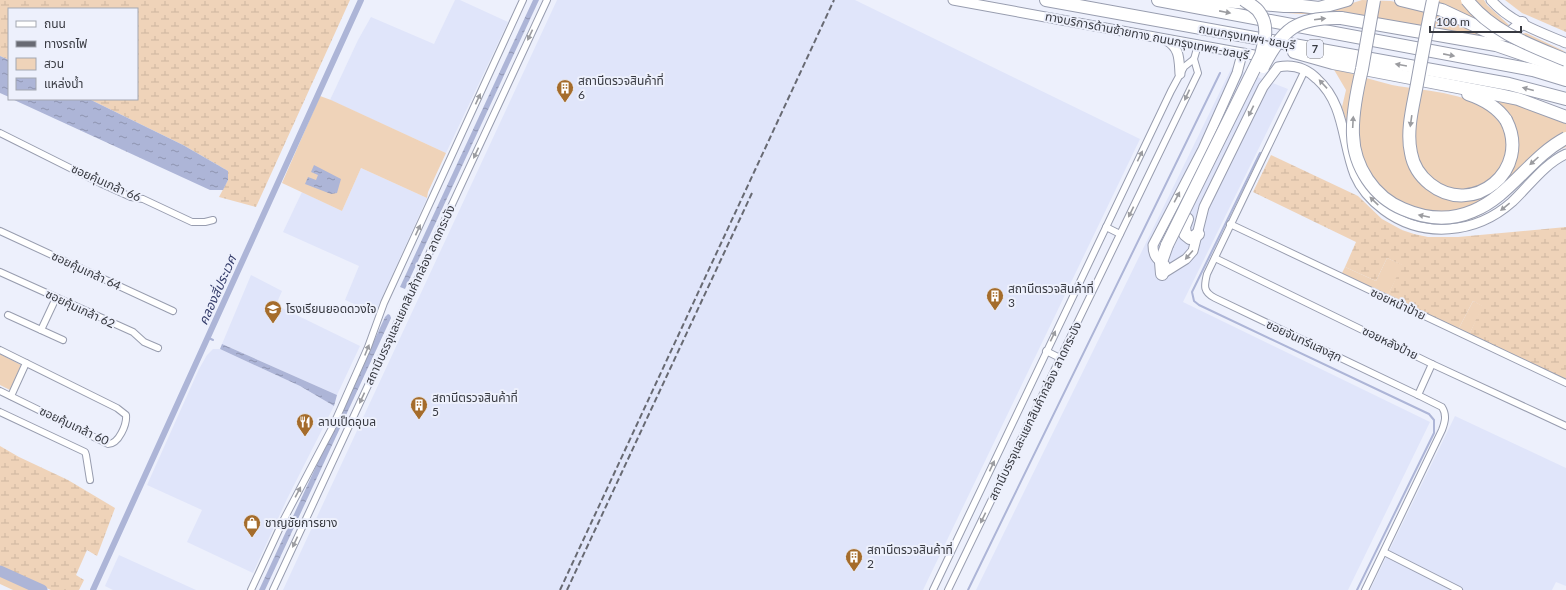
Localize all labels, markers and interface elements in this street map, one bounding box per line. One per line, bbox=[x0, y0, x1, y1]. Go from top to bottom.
legend bbox=[8, 8, 138, 100]
scale bar bbox=[1430, 8, 1521, 34]
street label: ทางบริการด้านซ้ายทาง ถนนกรุงเทพฯ-ชลบุรี bbox=[1044, 9, 1250, 63]
one-way arrow bbox=[1219, 10, 1231, 16]
text: 100 m bbox=[1436, 14, 1470, 29]
one-way arrow bbox=[1314, 15, 1326, 22]
text: ถนน bbox=[44, 16, 66, 31]
street label: ถนนกรุงเทพฯ-ชลบุรี bbox=[1198, 21, 1296, 53]
one-way arrow bbox=[527, 30, 533, 41]
text: ทางรถไฟ bbox=[44, 36, 87, 51]
road number: 7 bbox=[1307, 40, 1323, 58]
one-way arrow bbox=[1443, 52, 1455, 58]
text: สวน bbox=[44, 56, 64, 71]
one-way arrow bbox=[1395, 61, 1407, 67]
place label: สถานีตรวจสินค้าที่ 6 bbox=[578, 72, 664, 102]
text: แหล่งน้ำ bbox=[44, 75, 83, 91]
building icon: สถานีตรวจสินค้าที่ 6 bbox=[555, 78, 575, 103]
one-way arrow bbox=[1318, 79, 1327, 89]
one-way arrow bbox=[1522, 86, 1534, 92]
one-way arrow bbox=[1184, 89, 1190, 101]
one-way arrow bbox=[475, 94, 481, 105]
one-way arrow bbox=[1248, 105, 1254, 116]
one-way arrow bbox=[1408, 115, 1414, 127]
one-way arrow bbox=[1350, 116, 1357, 128]
one-way arrow bbox=[473, 148, 479, 159]
one-way arrow bbox=[1137, 150, 1143, 162]
one-way arrow bbox=[1529, 156, 1539, 165]
street label: ซอยคุ้มเกล้า 66 bbox=[69, 160, 143, 205]
one-way arrow bbox=[1174, 191, 1180, 203]
one-way arrow bbox=[1369, 196, 1379, 206]
street label: สถานีบรรจุและแยกสินค้ากล่อง ลาดกระบัง bbox=[361, 202, 458, 387]
one-way arrow bbox=[1500, 202, 1511, 211]
one-way arrow bbox=[1128, 206, 1134, 218]
one-way arrow bbox=[1418, 213, 1430, 219]
one-way arrow bbox=[415, 224, 421, 236]
street label: ซอยคุ้มเกล้า 64 bbox=[49, 248, 123, 293]
one-way arrow bbox=[1185, 249, 1194, 260]
water label: คลองสี่ประเวศ bbox=[194, 251, 240, 327]
place label: สถานีตรวจสินค้าที่ 3 bbox=[1008, 280, 1094, 310]
street label: ซอยหน้าป้าย bbox=[1368, 284, 1428, 323]
street label: ซอยคุ้มเกล้า 62 bbox=[43, 286, 117, 331]
building icon: สถานีตรวจสินค้าที่ 3 bbox=[985, 286, 1005, 311]
school or university icon: โรงเรียนยอดดวงใจ bbox=[263, 299, 283, 324]
place label: โรงเรียนยอดดวงใจ bbox=[286, 301, 376, 316]
street label: ซอยจันทร์แสงสุก bbox=[1264, 316, 1344, 365]
street label: สถานีบรรจุและแยกสินค้ากล่อง ลาดกระบัง bbox=[985, 319, 1084, 503]
street label: ซอยหลังป้าย bbox=[1360, 323, 1421, 363]
one-way arrow bbox=[1050, 330, 1056, 342]
one-way arrow bbox=[364, 344, 370, 355]
place label: สถานีตรวจสินค้าที่ 5 bbox=[432, 389, 518, 419]
one-way arrow bbox=[359, 393, 365, 404]
building icon: สถานีตรวจสินค้าที่ 5 bbox=[409, 395, 429, 420]
street label: ซอยคุ้มเกล้า 60 bbox=[37, 403, 111, 448]
restaurant icon: ลาบเป็ดอุบล bbox=[295, 412, 315, 437]
place label: ลาบเป็ดอุบล bbox=[318, 414, 376, 429]
one-way arrow bbox=[989, 461, 995, 472]
one-way arrow bbox=[295, 486, 302, 498]
one-way arrow bbox=[980, 512, 986, 524]
shop icon: ชาญชัยการยาง bbox=[242, 513, 262, 538]
place label: ชาญชัยการยาง bbox=[265, 515, 337, 530]
one-way arrow bbox=[292, 536, 298, 547]
place label: สถานีตรวจสินค้าที่ 2 bbox=[867, 541, 953, 571]
building icon: สถานีตรวจสินค้าที่ 2 bbox=[844, 547, 864, 572]

